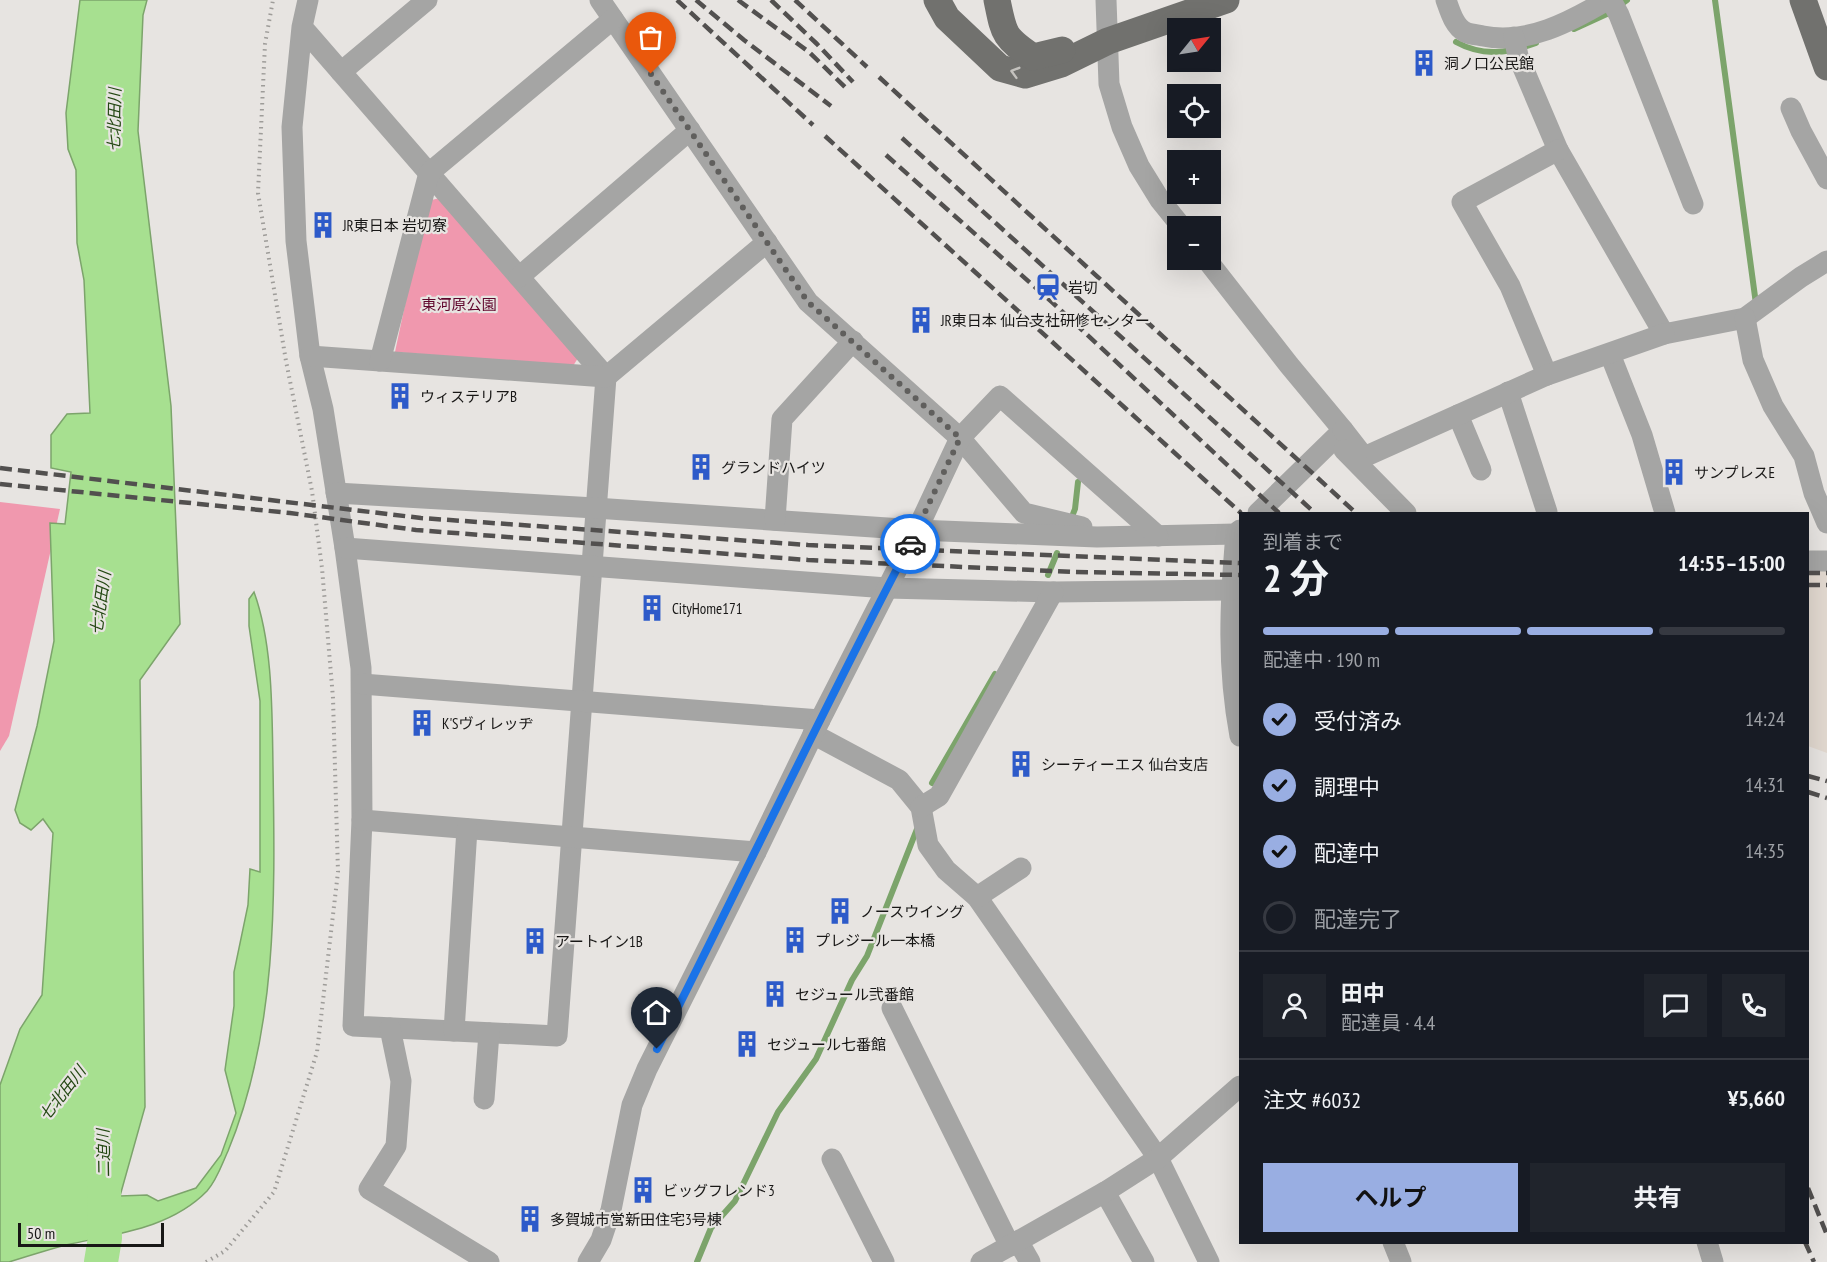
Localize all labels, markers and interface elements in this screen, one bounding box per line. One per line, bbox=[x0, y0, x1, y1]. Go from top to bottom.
pin bbox=[625, 12, 676, 74]
north arrow bbox=[1167, 18, 1221, 72]
map controls bbox=[1167, 18, 1221, 270]
icon: bag bbox=[634, 21, 667, 54]
building icon: 洞ノ口公民館 bbox=[1409, 48, 1439, 78]
place label: 洞ノ口公民館 bbox=[1444, 54, 1534, 73]
one-way arrow bbox=[1010, 67, 1021, 79]
button: locate bbox=[1167, 84, 1221, 138]
water label: 七北田川 bbox=[103, 86, 125, 152]
button: + bbox=[1167, 150, 1221, 204]
building icon: JR東日本 岩切寮 bbox=[308, 210, 338, 240]
place label: JR東日本 岩切寮 bbox=[342, 216, 447, 235]
button: − bbox=[1167, 216, 1221, 270]
station icon: 岩切 bbox=[1033, 272, 1063, 302]
place label: 岩切 bbox=[1068, 278, 1098, 297]
park label: 東河原公園 bbox=[421, 295, 497, 314]
building icon: JR東日本 仙台支社研修センター bbox=[906, 305, 936, 335]
place label: JR東日本 仙台支社研修センター bbox=[940, 311, 1150, 330]
building icon: ウィステリアB bbox=[385, 381, 415, 411]
place label: ウィステリアB bbox=[420, 387, 517, 406]
building icon: グランドハイツ bbox=[686, 452, 716, 482]
building icon: サンプレスE bbox=[1659, 457, 1689, 487]
place label: グランドハイツ bbox=[721, 458, 826, 477]
place label: サンプレスE bbox=[1694, 463, 1775, 482]
courier bbox=[880, 514, 940, 574]
icon: car bbox=[894, 528, 927, 561]
text: 到着まで bbox=[1263, 529, 1343, 555]
text: 14:55–15:00 bbox=[1678, 549, 1785, 577]
text: 2 分 bbox=[1263, 552, 1329, 603]
water label: 七北田川 bbox=[86, 568, 115, 636]
building icon: CityHome171 bbox=[637, 593, 667, 623]
place label: CityHome171 bbox=[672, 599, 743, 618]
text: 配達中 · 190 m bbox=[1263, 647, 1380, 673]
icon: check bbox=[1263, 703, 1296, 736]
text: 14:24 bbox=[1745, 706, 1785, 732]
text: 受付済み bbox=[1314, 707, 1402, 735]
building icon: K'Sヴィレッヂ bbox=[407, 708, 437, 738]
place label: K'Sヴィレッヂ bbox=[442, 714, 534, 733]
building icon: シーティーエス 仙台支店 bbox=[1006, 749, 1036, 779]
place label: シーティーエス 仙台支店 bbox=[1041, 755, 1208, 774]
icon: check bbox=[1263, 769, 1296, 802]
text: 14:31 bbox=[1745, 772, 1785, 798]
text: 調理中 bbox=[1314, 773, 1380, 801]
icon: check bbox=[1263, 835, 1296, 868]
text: 14:35 bbox=[1745, 838, 1785, 864]
text: 配達中 bbox=[1314, 839, 1380, 867]
building icon: ノースウイング bbox=[825, 896, 855, 926]
place label: ノースウイング bbox=[860, 902, 964, 921]
text: 配達完了 bbox=[1314, 905, 1402, 933]
building icon: プレジール一本橋 bbox=[780, 925, 810, 955]
building icon: アートイン1B bbox=[520, 926, 550, 956]
place label: プレジール一本橋 bbox=[815, 931, 935, 950]
place label: アートイン1B bbox=[555, 932, 643, 951]
button: person bbox=[1263, 974, 1326, 1037]
button: chat bbox=[1644, 974, 1707, 1037]
button: phone bbox=[1722, 974, 1785, 1037]
building icon: セジュール弐番館 bbox=[760, 979, 790, 1009]
text: 田中 bbox=[1341, 979, 1385, 1007]
place label: セジュール弐番館 bbox=[795, 985, 914, 1004]
pin bbox=[631, 987, 682, 1049]
icon: home bbox=[640, 996, 673, 1029]
text: 配達員 · 4.4 bbox=[1341, 1010, 1435, 1036]
building icon: セジュール七番館 bbox=[732, 1029, 762, 1059]
place label: セジュール七番館 bbox=[767, 1035, 886, 1054]
water label: 七北田川 bbox=[34, 1060, 91, 1124]
text: ¥5,660 bbox=[1728, 1084, 1785, 1112]
text: 注文 #6032 bbox=[1263, 1086, 1361, 1114]
water label: 二迫川 bbox=[93, 1127, 113, 1177]
button: ヘルプ bbox=[1263, 1163, 1518, 1232]
button: 共有 bbox=[1530, 1163, 1785, 1232]
building icon: ビッグフレンド3 bbox=[628, 1175, 658, 1205]
place label: ビッグフレンド3 bbox=[663, 1181, 775, 1200]
building icon: 多賀城市営新田住宅3号棟 bbox=[515, 1204, 545, 1234]
place label: 多賀城市営新田住宅3号棟 bbox=[550, 1210, 722, 1229]
scale bar bbox=[18, 1220, 164, 1248]
text: 50 m bbox=[27, 1223, 55, 1243]

